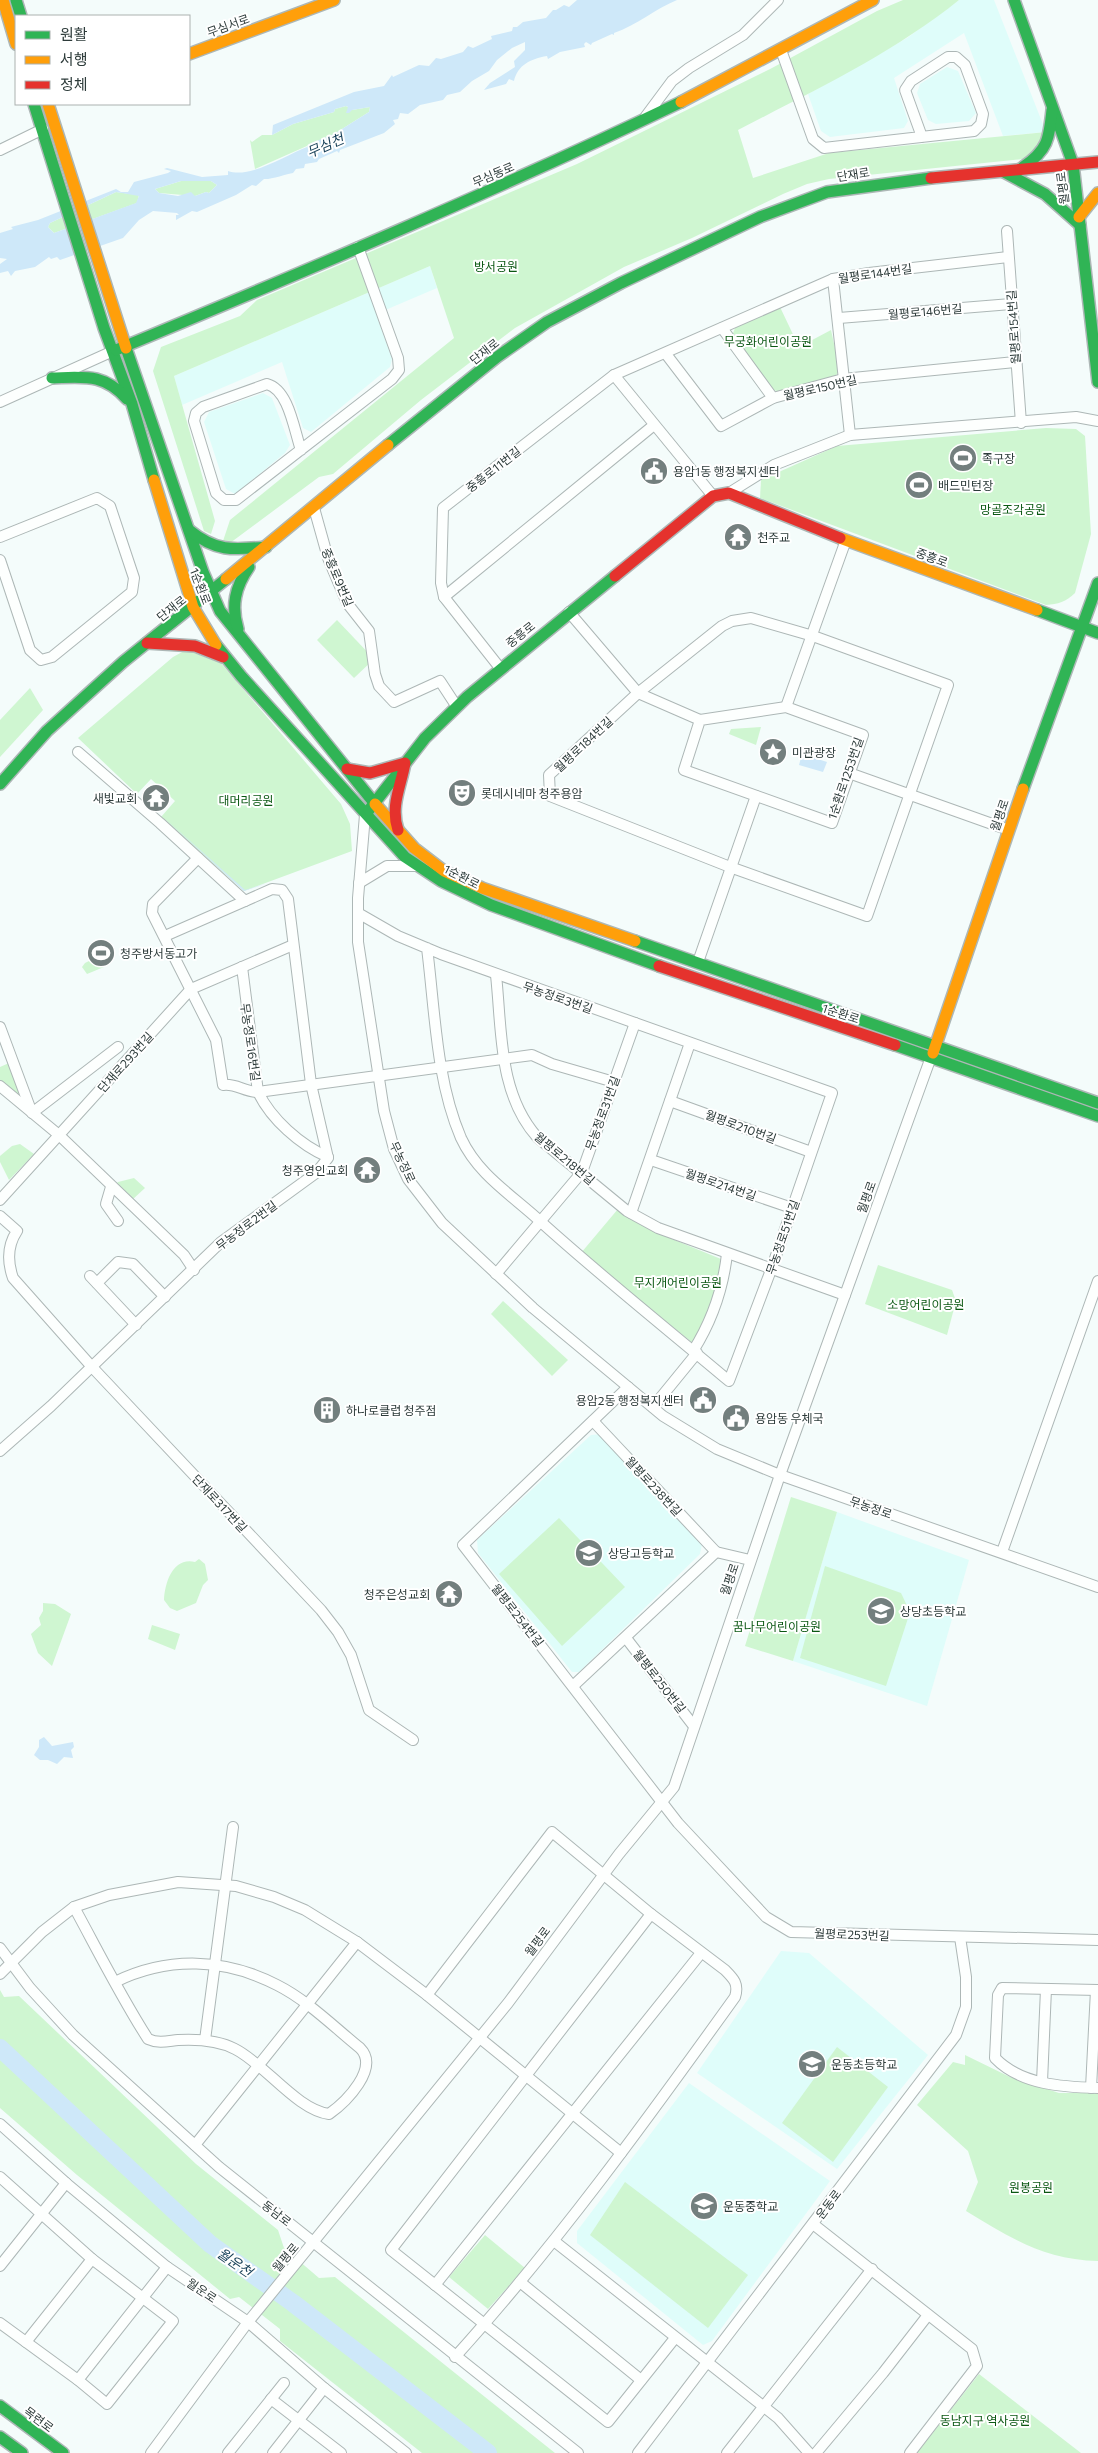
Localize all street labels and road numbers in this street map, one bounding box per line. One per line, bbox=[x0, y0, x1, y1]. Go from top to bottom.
street label: 무심서로 bbox=[205, 11, 251, 39]
street label: 무심동로 bbox=[470, 159, 516, 189]
street label: 단재로 bbox=[836, 164, 870, 184]
street label: 월평로 bbox=[1053, 171, 1071, 205]
street label: 월평로144번길 bbox=[837, 261, 913, 285]
street label: 월평로154번길 bbox=[1003, 289, 1023, 365]
street label: 월평로146번길 bbox=[887, 301, 963, 321]
street label: 단재로 bbox=[467, 335, 501, 367]
street label: 월평로150번길 bbox=[782, 372, 858, 402]
street label: 중흥로11번길 bbox=[463, 443, 523, 495]
street label: 중흥로9번길 bbox=[319, 545, 357, 609]
street label: 중흥로 bbox=[914, 545, 950, 569]
street label: 1순환로 bbox=[188, 566, 214, 606]
street label: 단재로 bbox=[154, 592, 188, 624]
street label: 중흥로 bbox=[503, 618, 537, 650]
street label: 월평로184번길 bbox=[551, 713, 615, 775]
street label: 1순환로1253번길 bbox=[824, 735, 866, 821]
street label: 월평로 bbox=[987, 797, 1011, 833]
street label: 1순환로 bbox=[442, 861, 482, 891]
street label: 무농정로3번길 bbox=[521, 978, 595, 1016]
street label: 1순환로 bbox=[821, 1000, 861, 1026]
street label: 무농정로16번길 bbox=[239, 1002, 263, 1082]
street label: 단재로293번길 bbox=[94, 1029, 156, 1095]
street label: 무농정로31번길 bbox=[582, 1074, 622, 1152]
street label: 월평로210번길 bbox=[703, 1107, 779, 1145]
street label: 월평로218번길 bbox=[532, 1129, 598, 1187]
street label: 무농정로 bbox=[387, 1139, 419, 1185]
street label: 월평로214번길 bbox=[684, 1165, 758, 1203]
street label: 월평로 bbox=[854, 1179, 878, 1215]
street label: 무농정로2번길 bbox=[213, 1197, 279, 1253]
street label: 무농정로51번길 bbox=[763, 1198, 801, 1276]
street label: 월평로238번길 bbox=[623, 1453, 685, 1519]
street label: 단재로317번길 bbox=[190, 1471, 250, 1535]
street label: 무농정로 bbox=[848, 1493, 894, 1521]
street label: 월평로 bbox=[717, 1561, 741, 1597]
street label: 월평로254번길 bbox=[489, 1581, 547, 1649]
street label: 월평로250번길 bbox=[631, 1647, 689, 1715]
street label: 월평로 bbox=[521, 1924, 553, 1958]
street label: 월평로253번길 bbox=[814, 1926, 890, 1942]
street label: 운동로 bbox=[812, 2187, 844, 2221]
street label: 동남로 bbox=[260, 2197, 294, 2229]
street label: 월평로 bbox=[269, 2240, 301, 2274]
street label: 월운로 bbox=[184, 2275, 220, 2305]
street label: 목련로 bbox=[22, 2403, 56, 2435]

